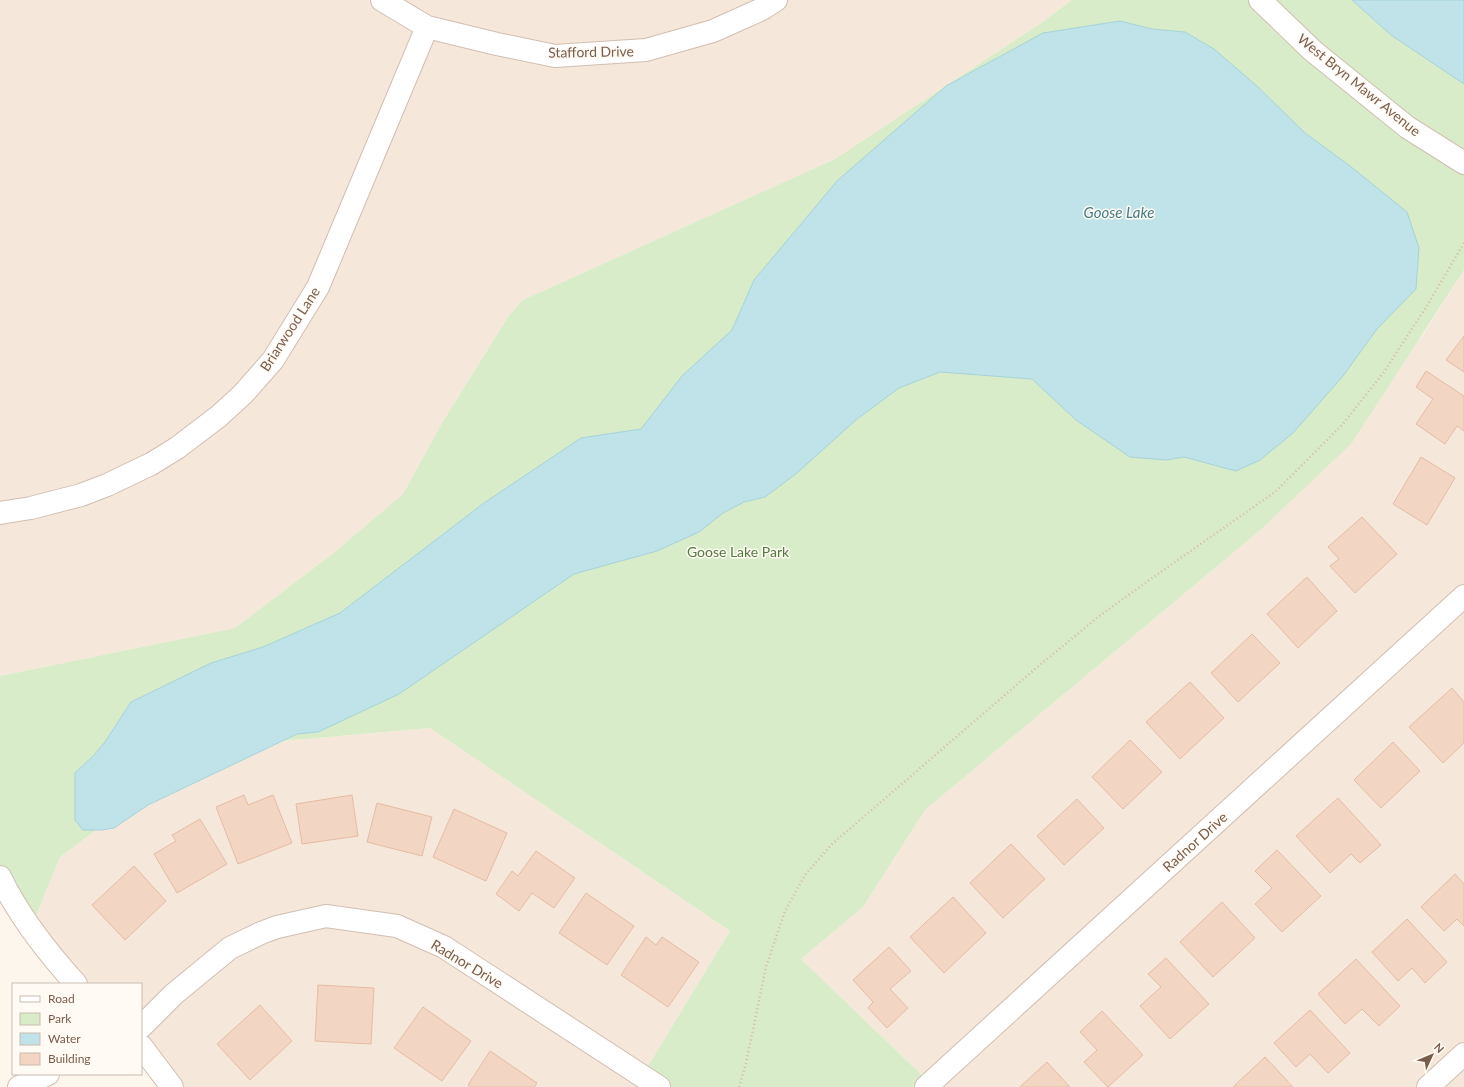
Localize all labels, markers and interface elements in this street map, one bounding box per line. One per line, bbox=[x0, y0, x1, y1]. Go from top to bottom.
street label: West Bryn Mawr Avenue bbox=[1294, 30, 1424, 139]
street label: Stafford Drive bbox=[548, 42, 634, 61]
water label: Goose Lake bbox=[1084, 203, 1154, 221]
street label: Briarwood Lane bbox=[256, 283, 323, 374]
park label: Goose Lake Park bbox=[687, 543, 790, 560]
street label: Radnor Drive bbox=[1159, 808, 1230, 875]
street label: Radnor Drive bbox=[428, 935, 506, 992]
legend bbox=[12, 983, 142, 1075]
text: Road bbox=[48, 991, 75, 1006]
text: Park bbox=[48, 1011, 72, 1026]
text: Water bbox=[48, 1031, 81, 1046]
north arrow bbox=[1412, 1035, 1452, 1075]
text: N bbox=[1432, 1040, 1447, 1055]
text: Building bbox=[48, 1051, 91, 1066]

